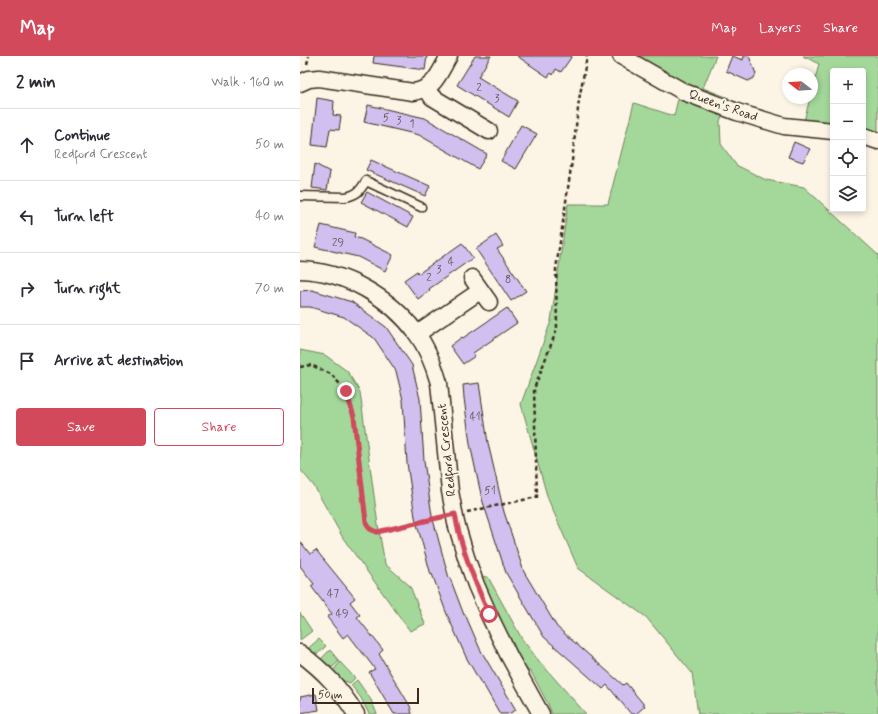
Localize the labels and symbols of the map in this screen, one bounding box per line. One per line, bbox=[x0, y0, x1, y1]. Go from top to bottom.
north arrow bbox=[782, 68, 818, 104]
house number: 2 bbox=[476, 81, 482, 95]
street label: Queen's Road bbox=[686, 86, 760, 126]
house number: 3 bbox=[495, 92, 500, 106]
house number: 5 bbox=[383, 111, 390, 125]
house number: 3 bbox=[397, 114, 402, 128]
house number: 1 bbox=[410, 117, 415, 131]
house number: 29 bbox=[332, 236, 344, 250]
house number: 4 bbox=[448, 255, 455, 269]
house number: 3 bbox=[437, 263, 442, 277]
house number: 2 bbox=[426, 271, 432, 285]
house number: 8 bbox=[505, 273, 511, 287]
route end bbox=[337, 382, 355, 400]
street label: Redford Crescent bbox=[434, 402, 462, 497]
house number: 41 bbox=[469, 410, 481, 424]
house number: 51 bbox=[484, 484, 496, 498]
house number: 47 bbox=[327, 587, 339, 601]
route start bbox=[480, 605, 498, 623]
house number: 49 bbox=[336, 607, 348, 621]
scale bar bbox=[312, 686, 419, 705]

